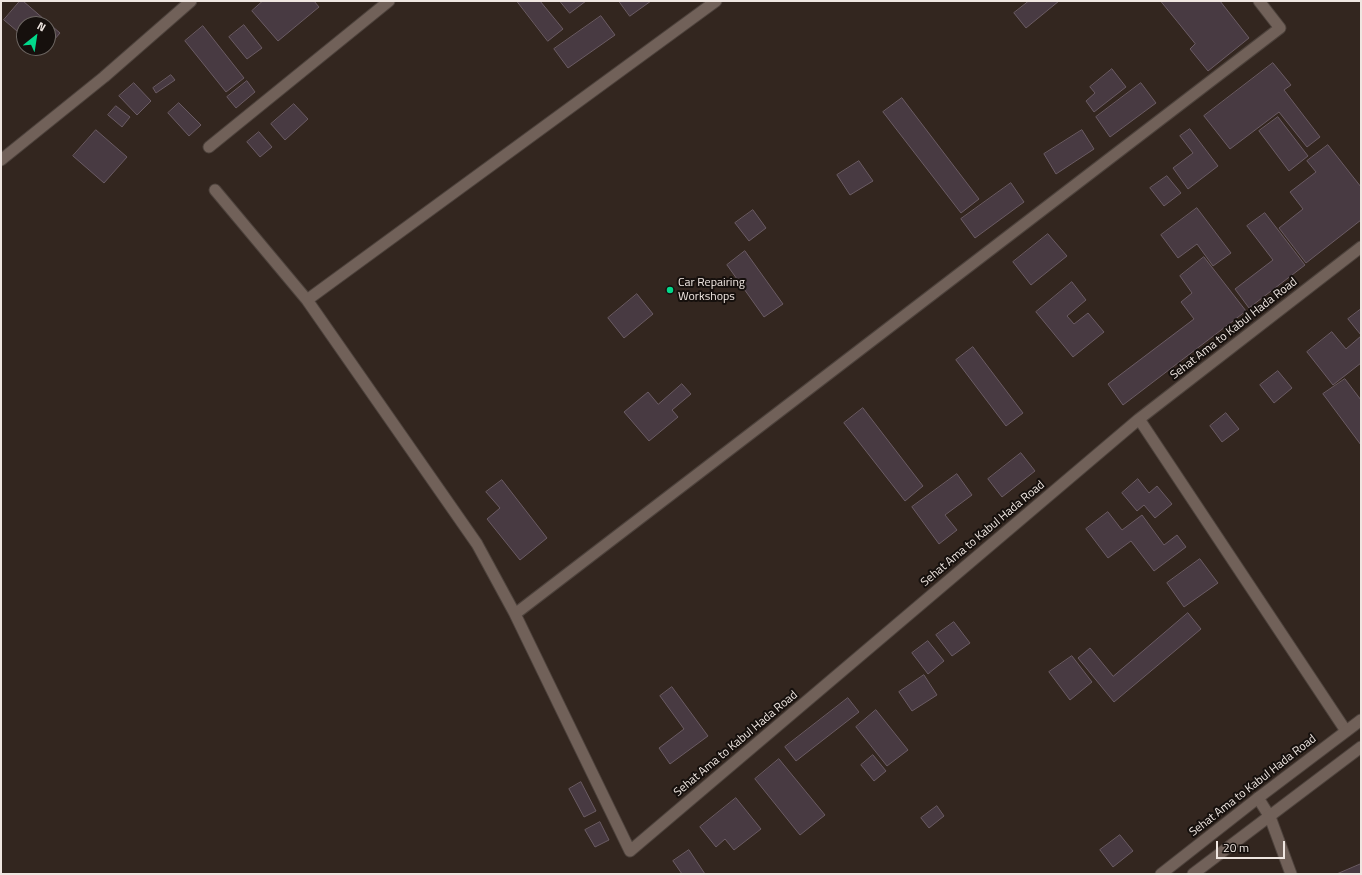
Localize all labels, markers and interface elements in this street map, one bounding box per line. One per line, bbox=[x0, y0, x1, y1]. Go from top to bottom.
north arrow bbox=[16, 16, 56, 56]
text: N bbox=[34, 18, 49, 35]
street label: Sehat Ama to Kabul Hada Road bbox=[1168, 275, 1300, 383]
place label: Car Repairing Workshops bbox=[678, 276, 745, 304]
marker: Car Repairing Workshops bbox=[665, 285, 675, 295]
street label: Sehat Ama to Kabul Hada Road bbox=[918, 478, 1048, 590]
street label: Sehat Ama to Kabul Hada Road bbox=[671, 688, 801, 800]
street label: Sehat Ama to Kabul Hada Road bbox=[1187, 732, 1319, 840]
scale bar bbox=[1218, 833, 1287, 859]
text: 20 m bbox=[1223, 838, 1249, 857]

